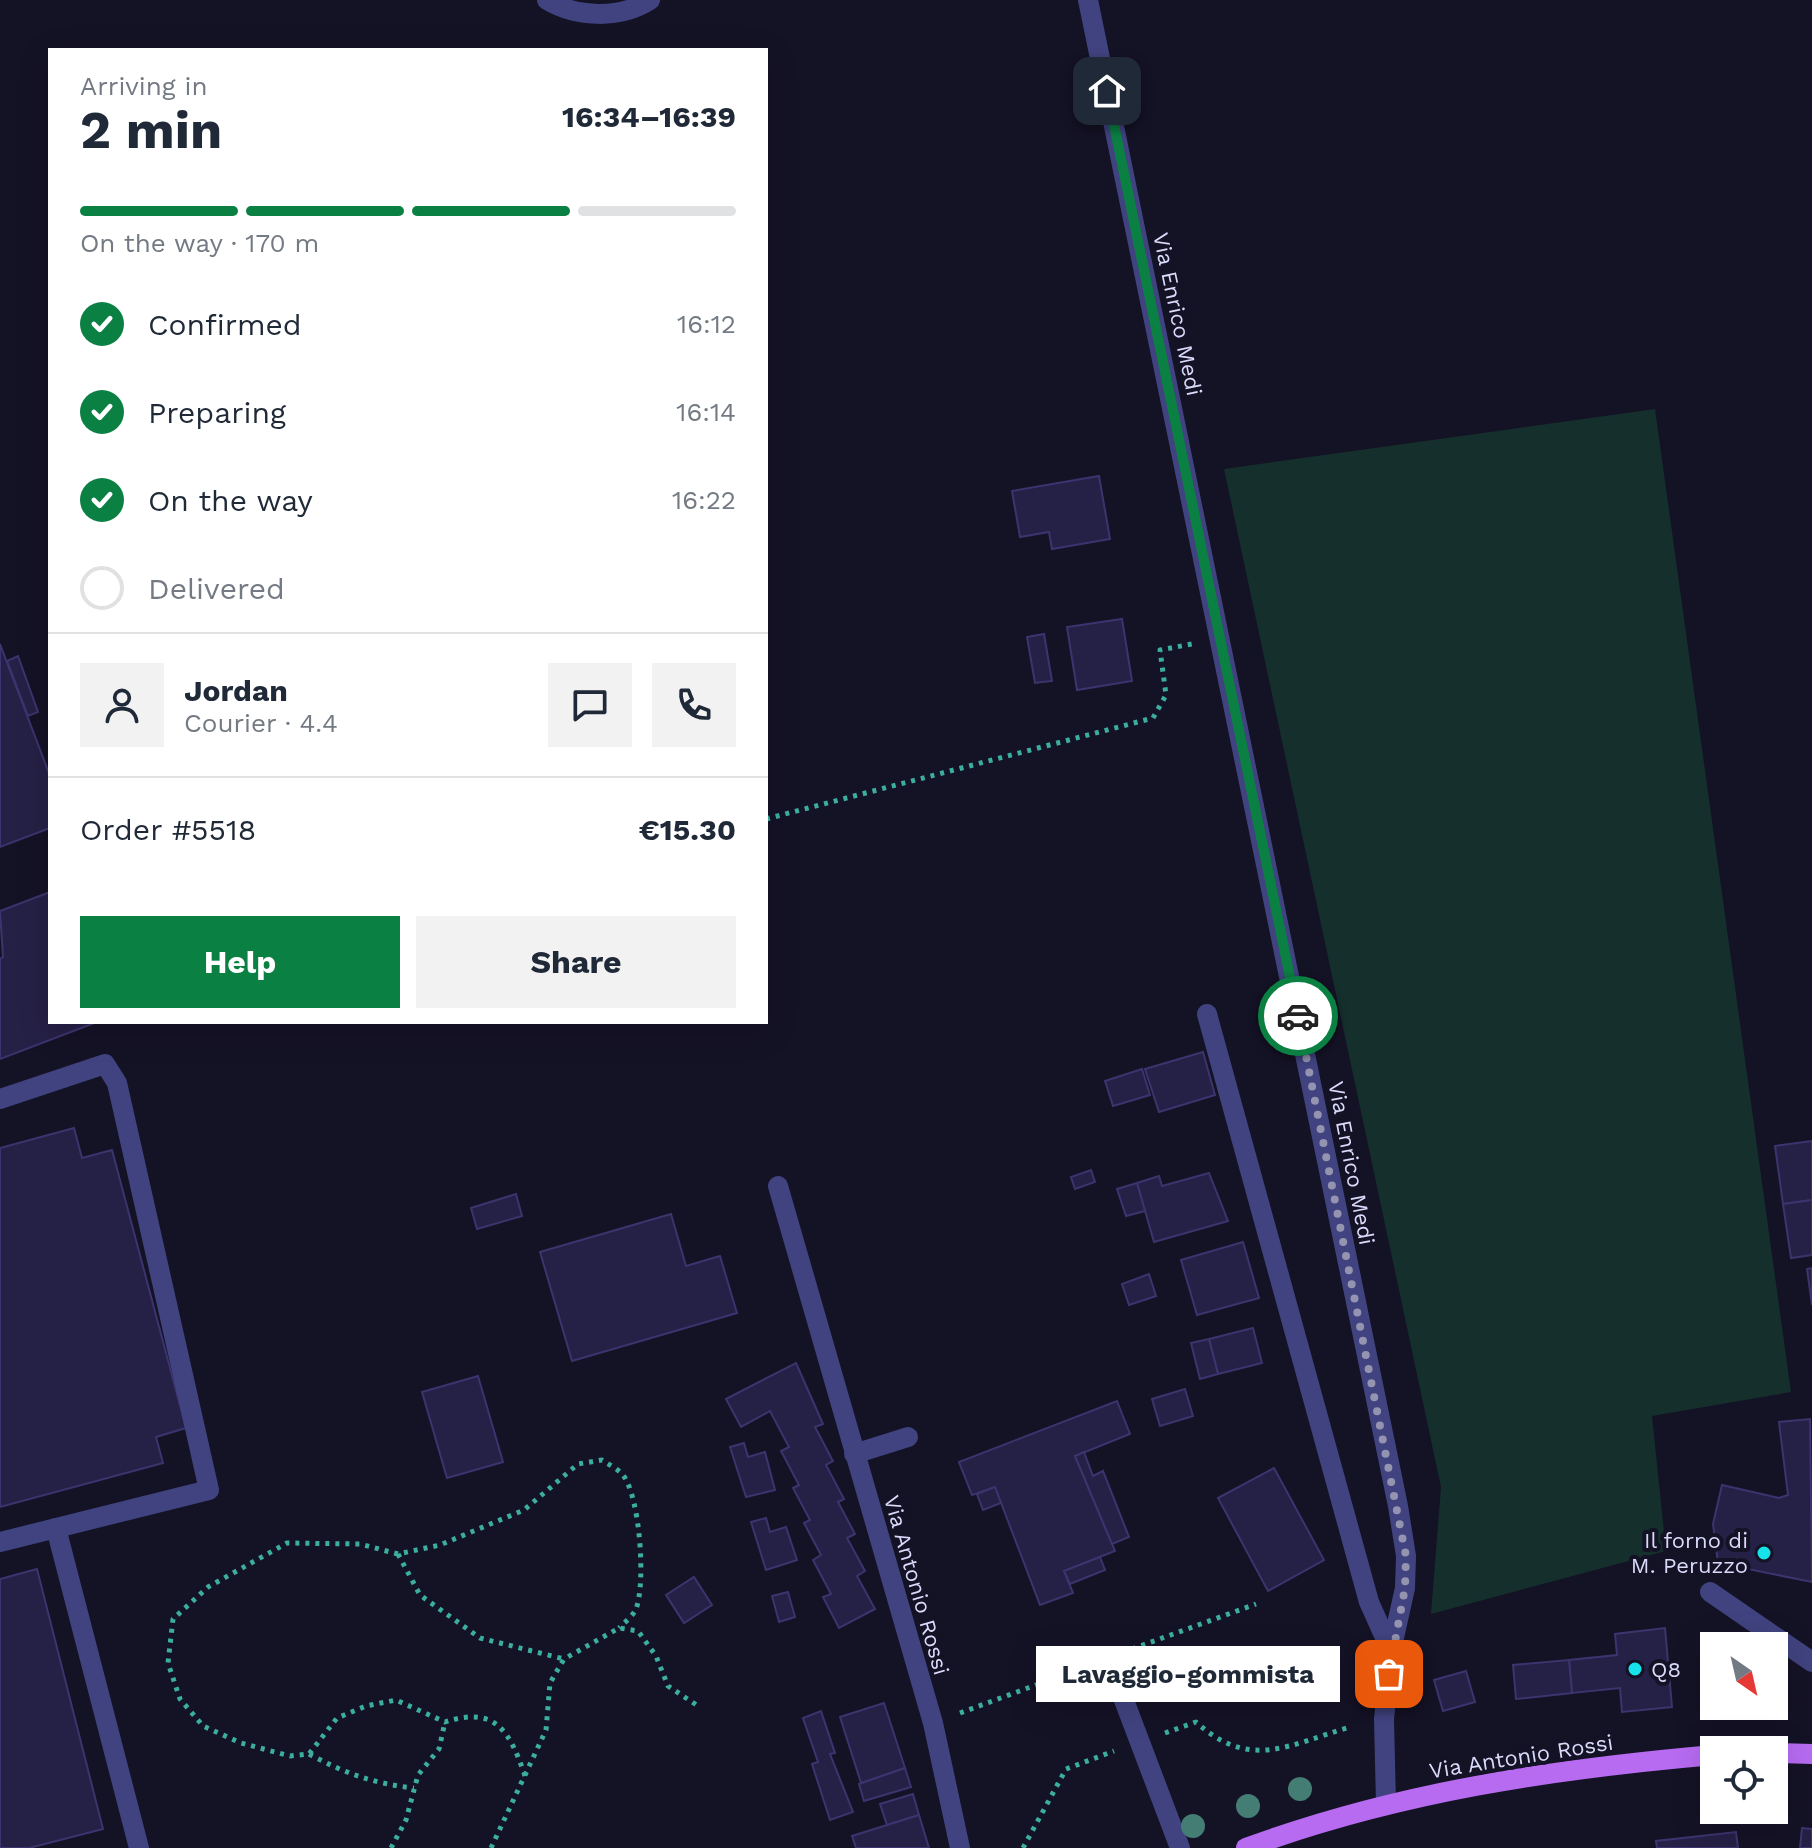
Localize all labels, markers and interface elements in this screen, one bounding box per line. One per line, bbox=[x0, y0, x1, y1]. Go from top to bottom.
pin bbox=[1073, 57, 1141, 125]
icon: home bbox=[1085, 69, 1129, 113]
text: Arriving in bbox=[80, 71, 208, 101]
text: 16:34–16:39 bbox=[562, 99, 736, 134]
text: 2 min bbox=[80, 100, 222, 161]
text: On the way · 170 m bbox=[80, 228, 319, 258]
street label: Via Enrico Medi bbox=[1148, 230, 1207, 398]
icon: check bbox=[80, 302, 124, 346]
text: Confirmed bbox=[148, 307, 302, 342]
text: 16:12 bbox=[677, 309, 736, 339]
icon: check bbox=[80, 390, 124, 434]
text: Preparing bbox=[148, 395, 286, 430]
text: 16:14 bbox=[676, 397, 736, 427]
icon: check bbox=[80, 478, 124, 522]
text: On the way bbox=[148, 483, 313, 518]
text: 16:22 bbox=[672, 485, 736, 515]
text: Delivered bbox=[148, 571, 285, 606]
button: person bbox=[80, 663, 164, 747]
button: chat bbox=[548, 663, 632, 747]
button: phone bbox=[652, 663, 736, 747]
text: Jordan bbox=[184, 673, 288, 708]
text: Courier · 4.4 bbox=[184, 708, 338, 738]
text: Order #5518 bbox=[80, 812, 256, 847]
text: €15.30 bbox=[639, 812, 736, 847]
button: Help bbox=[80, 916, 400, 1008]
button: Share bbox=[416, 916, 736, 1008]
courier bbox=[1258, 976, 1338, 1056]
icon: car bbox=[1276, 994, 1320, 1038]
street label: Via Enrico Medi bbox=[1323, 1079, 1380, 1247]
street label: Via Antonio Rossi bbox=[879, 1492, 954, 1678]
place label: Il forno di M. Peruzzo bbox=[1631, 1528, 1748, 1578]
marker: Il forno di M. Peruzzo bbox=[1755, 1544, 1773, 1562]
north arrow bbox=[1700, 1632, 1788, 1720]
map controls bbox=[1700, 1632, 1788, 1824]
pin bbox=[1355, 1640, 1423, 1708]
callout: Lavaggio-gommista bbox=[1037, 1646, 1341, 1702]
icon: bag bbox=[1367, 1652, 1411, 1696]
place label: Q8 bbox=[1651, 1657, 1681, 1682]
text: Lavaggio-gommista bbox=[1062, 1659, 1314, 1689]
marker: Q8 bbox=[1626, 1660, 1644, 1678]
street label: Via Antonio Rossi bbox=[1427, 1730, 1615, 1783]
button: locate bbox=[1700, 1736, 1788, 1824]

